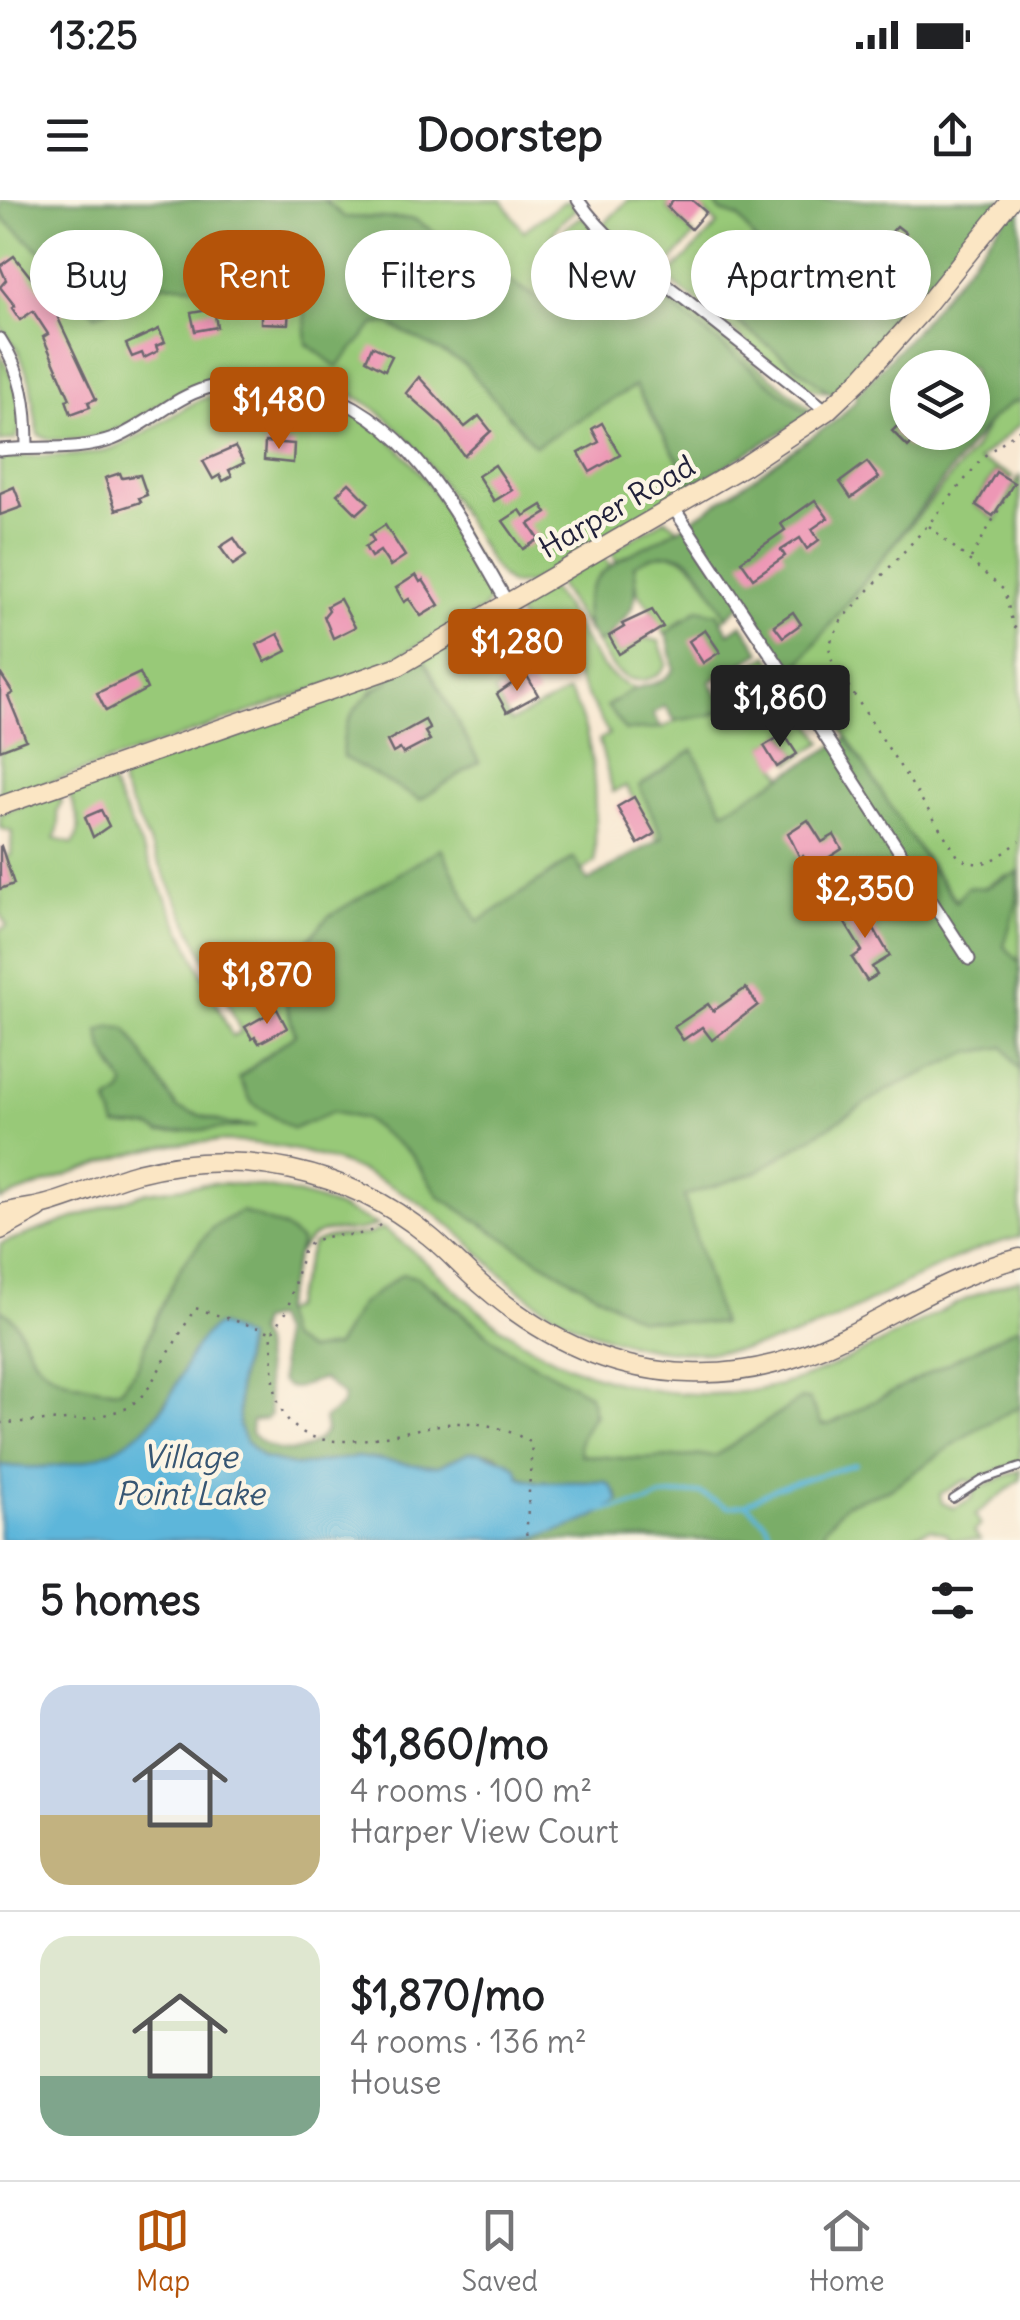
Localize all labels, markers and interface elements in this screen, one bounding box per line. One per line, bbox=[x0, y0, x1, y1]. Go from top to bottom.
text: 13:25 bbox=[50, 12, 138, 59]
text: Doorstep bbox=[417, 107, 603, 163]
icon: menu bbox=[40, 108, 95, 163]
icon: share bbox=[925, 108, 980, 163]
chip: Buy bbox=[30, 230, 163, 320]
chip: Rent bbox=[183, 230, 325, 320]
chip: Filters bbox=[345, 230, 511, 320]
chip: New bbox=[531, 230, 671, 320]
chip: Apartment bbox=[691, 230, 931, 320]
map controls bbox=[890, 350, 990, 450]
button: layers bbox=[890, 350, 990, 450]
pin: $1,480 bbox=[198, 367, 360, 452]
text: $1,480 bbox=[232, 379, 326, 420]
street label: Harper Road bbox=[532, 446, 701, 566]
pin: $1,280 bbox=[436, 609, 598, 694]
text: $1,280 bbox=[470, 621, 564, 662]
pin: $1,860 bbox=[699, 665, 861, 750]
text: $1,860 bbox=[733, 677, 827, 718]
pin: $2,350 bbox=[784, 856, 946, 941]
text: $2,350 bbox=[815, 868, 915, 909]
pin: $1,870 bbox=[186, 942, 348, 1027]
text: $1,870 bbox=[221, 954, 313, 995]
water label: Village Point Lake bbox=[115, 1436, 267, 1514]
icon: filters bbox=[925, 1573, 980, 1628]
text: 5 homes bbox=[40, 1574, 201, 1626]
text: $1,860/mo bbox=[350, 1718, 549, 1770]
icon: home bbox=[120, 1725, 240, 1845]
text: 4 rooms · 100 m² bbox=[350, 1770, 592, 1811]
text: Harper View Court bbox=[350, 1811, 619, 1852]
text: $1,870/mo bbox=[350, 1969, 545, 2021]
icon: home bbox=[120, 1976, 240, 2096]
text: 4 rooms · 136 m² bbox=[350, 2021, 587, 2062]
text: House bbox=[350, 2062, 441, 2103]
tab: Map bbox=[135, 2203, 190, 2299]
tab: Saved bbox=[461, 2203, 538, 2299]
tab: Home bbox=[809, 2203, 885, 2299]

